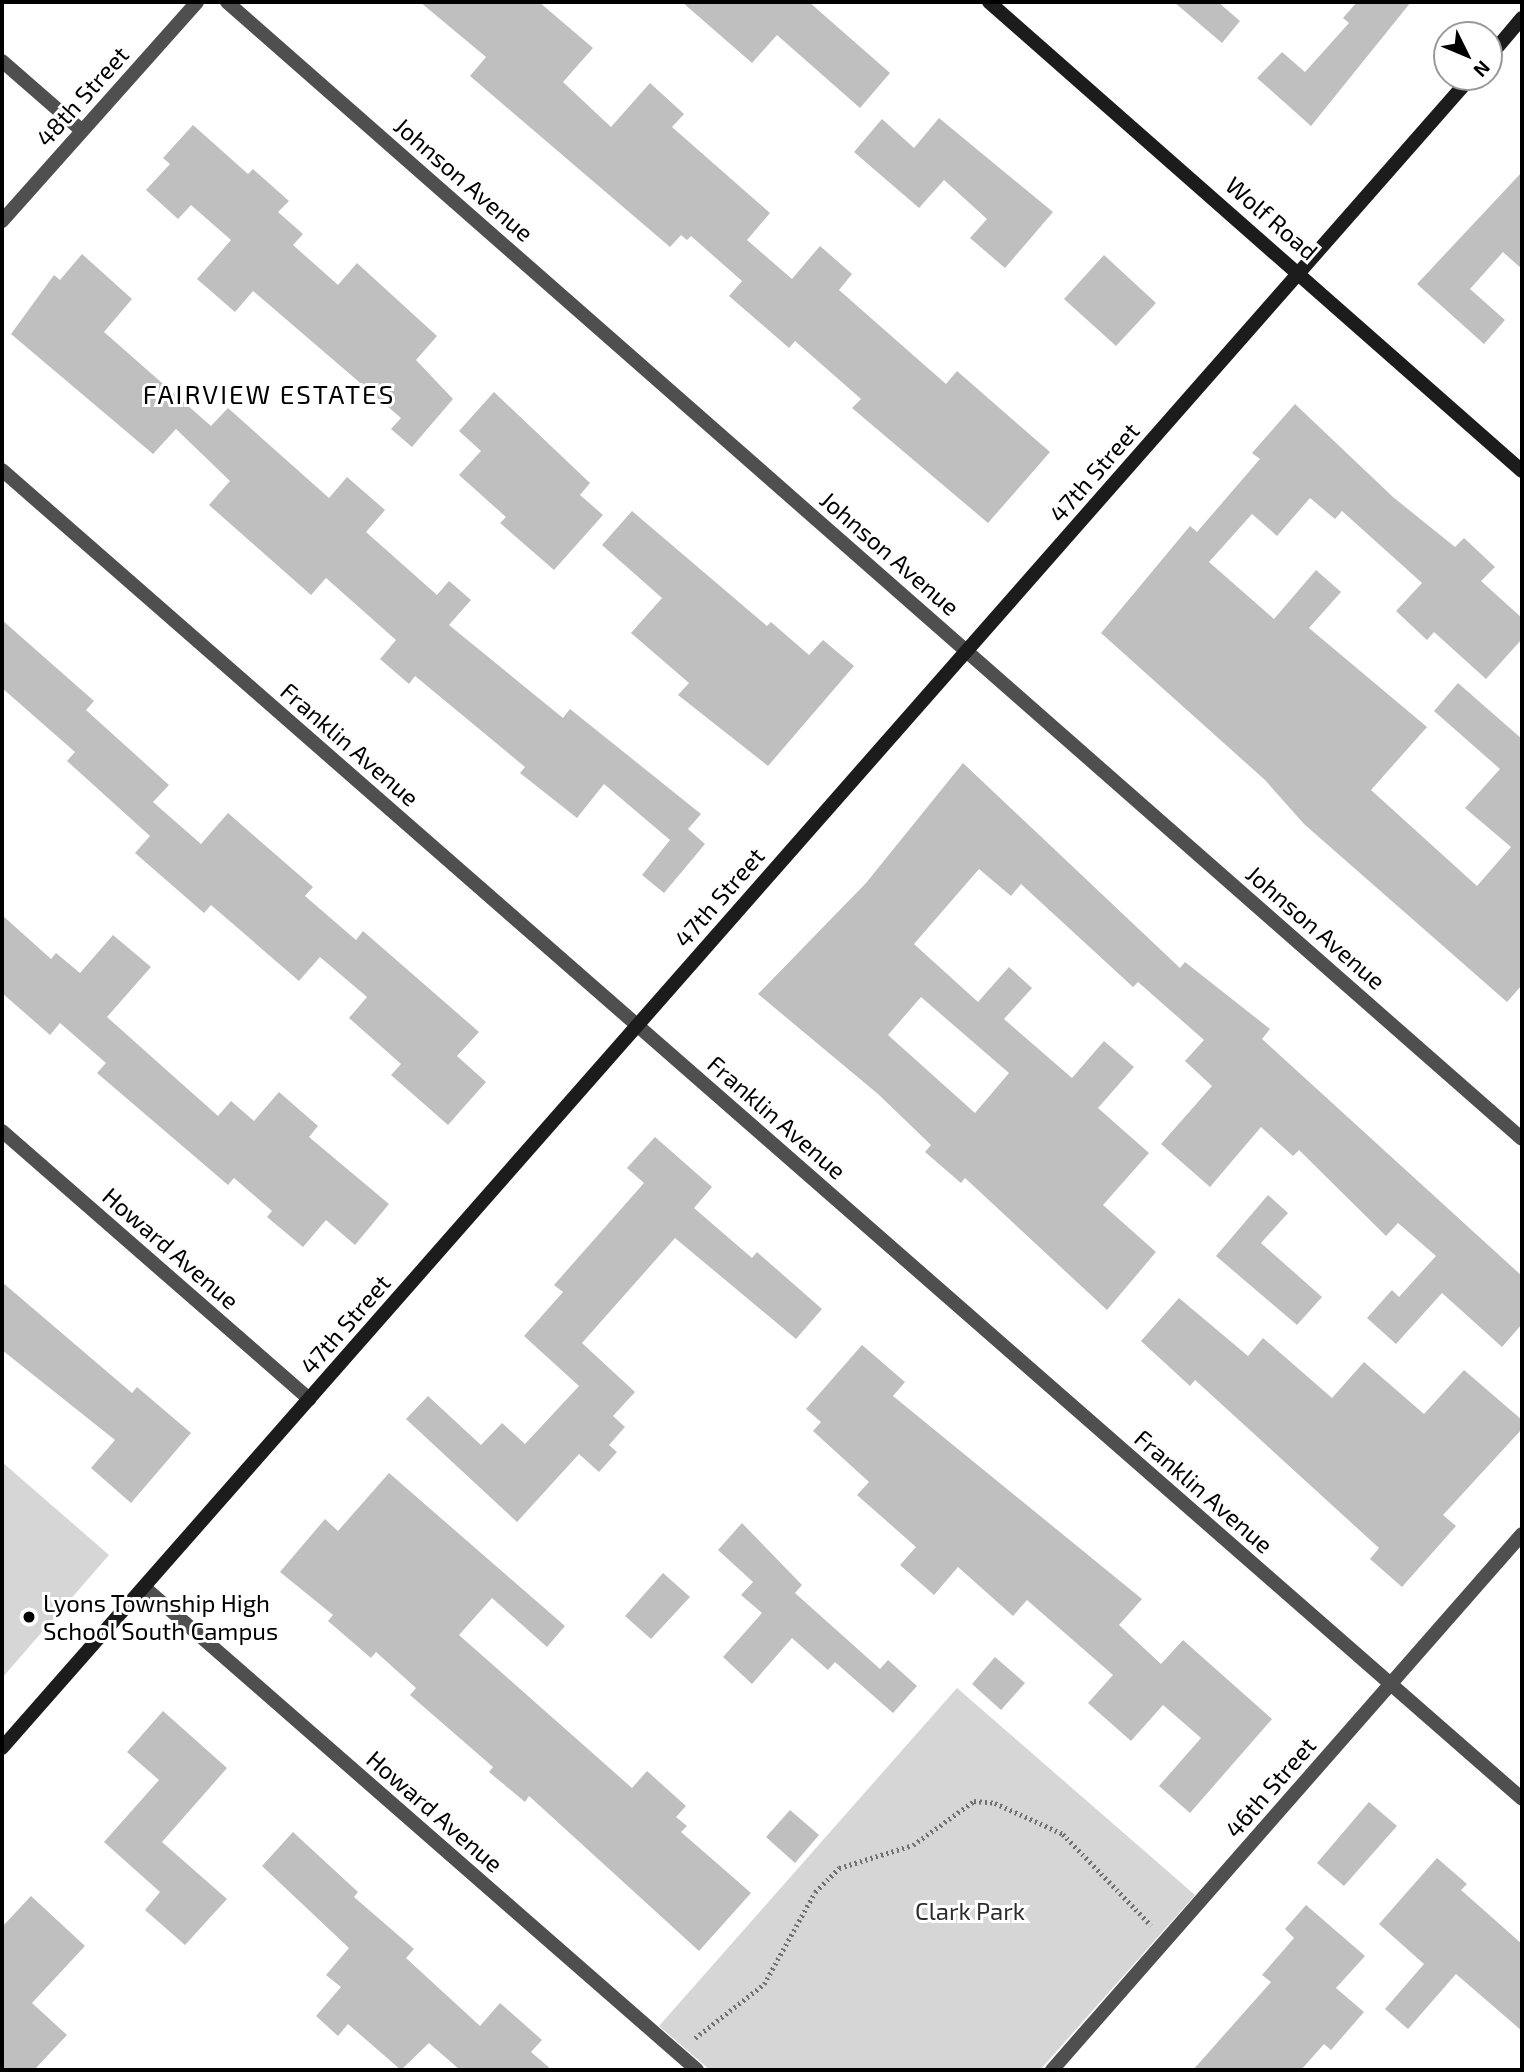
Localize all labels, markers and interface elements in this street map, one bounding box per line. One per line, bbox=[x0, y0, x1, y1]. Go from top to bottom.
north arrow bbox=[1433, 21, 1503, 91]
street label: 48th Street bbox=[30, 40, 134, 152]
text: N bbox=[1469, 56, 1495, 82]
street label: Johnson Avenue bbox=[388, 111, 540, 247]
street label: Wolf Road bbox=[1220, 170, 1324, 266]
district label: FAIRVIEW ESTATES bbox=[145, 378, 393, 410]
street label: 47th Street bbox=[1043, 416, 1145, 528]
street label: Johnson Avenue bbox=[814, 485, 966, 621]
street label: Franklin Avenue bbox=[275, 676, 425, 812]
street label: 47th Street bbox=[668, 841, 770, 953]
street label: Johnson Avenue bbox=[1240, 859, 1392, 995]
street label: Franklin Avenue bbox=[702, 1049, 852, 1185]
street label: Howard Avenue bbox=[97, 1181, 245, 1315]
street label: 47th Street bbox=[294, 1268, 396, 1380]
street label: Franklin Avenue bbox=[1129, 1423, 1279, 1559]
place label: Lyons Township High School South Campus bbox=[43, 1589, 279, 1645]
marker: Lyons Township High School South Campus bbox=[21, 1609, 37, 1625]
street label: 46th Street bbox=[1219, 1731, 1321, 1843]
street label: Howard Avenue bbox=[361, 1744, 509, 1878]
park label: Clark Park bbox=[915, 1897, 1025, 1925]

